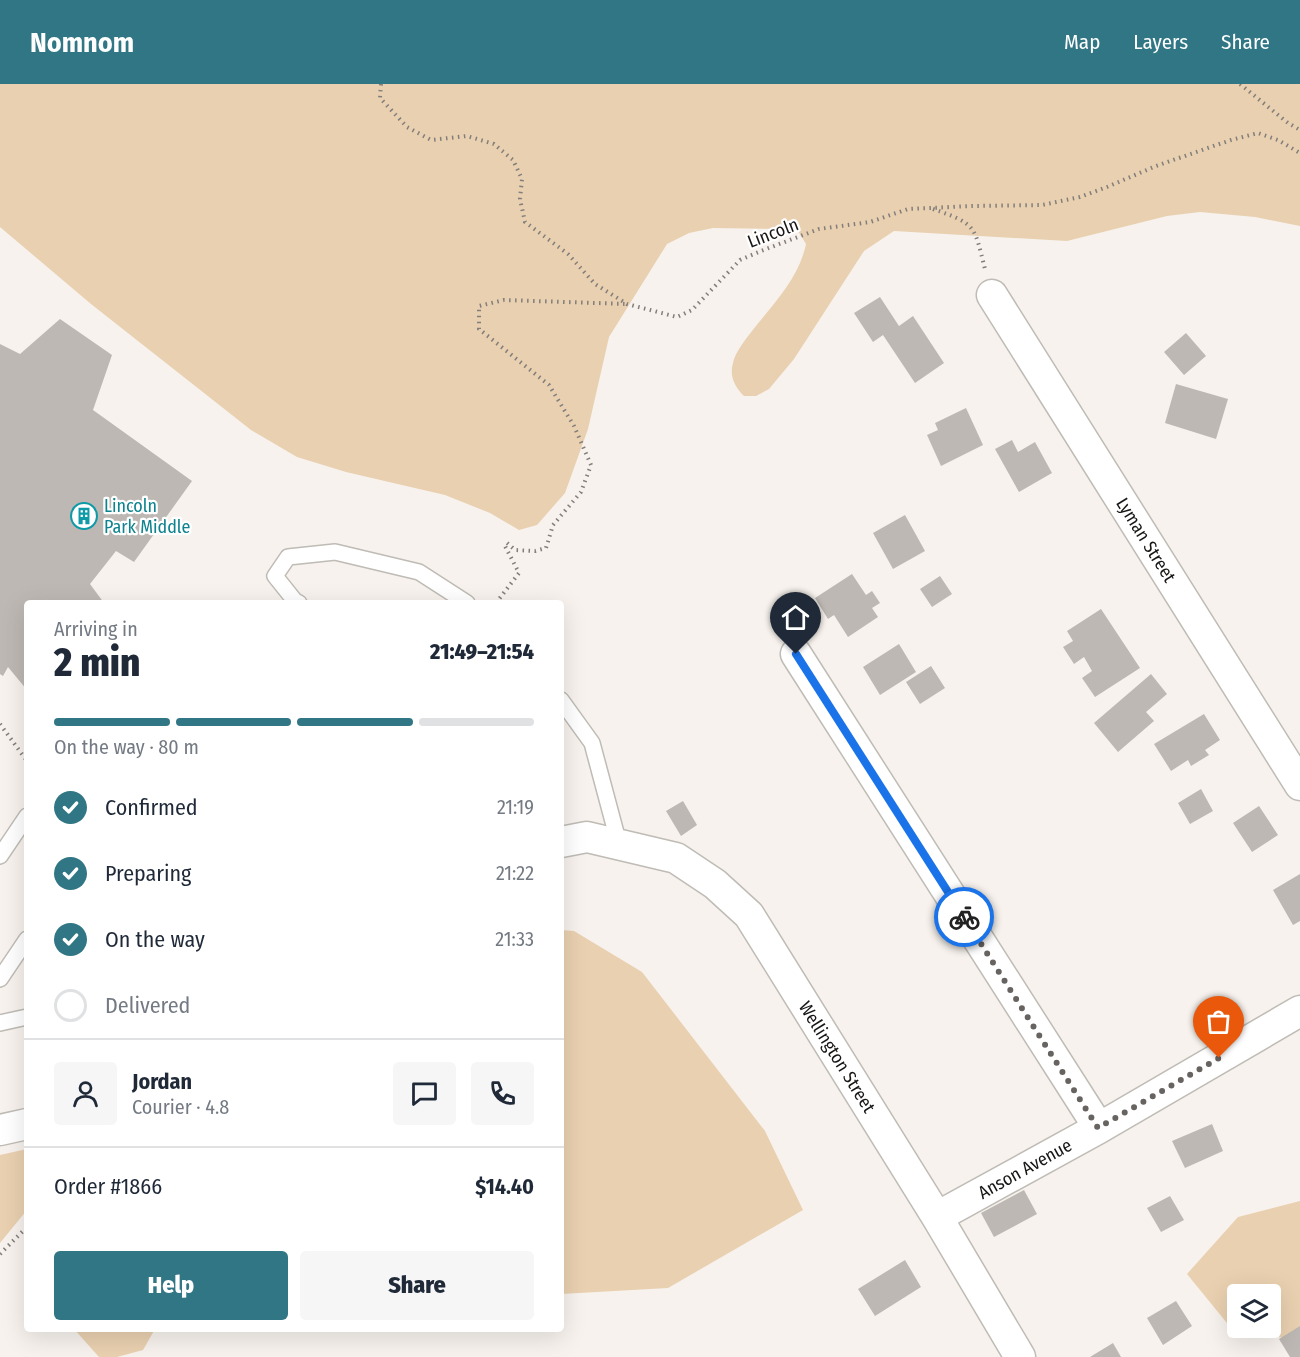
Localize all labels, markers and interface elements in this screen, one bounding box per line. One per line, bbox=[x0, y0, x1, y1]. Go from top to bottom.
text: Nomnom bbox=[30, 26, 134, 59]
text: Map bbox=[1064, 29, 1100, 55]
text: Layers bbox=[1133, 29, 1188, 55]
text: Share bbox=[1221, 29, 1270, 55]
street label: Lincoln bbox=[744, 213, 802, 253]
street label: Lyman Street bbox=[1111, 494, 1181, 586]
place label: Lincoln Park Middle bbox=[104, 495, 190, 538]
building icon: Lincoln Park Middle bbox=[69, 501, 99, 531]
pin bbox=[770, 592, 821, 654]
icon: home bbox=[779, 601, 812, 634]
text: Arriving in bbox=[54, 617, 138, 641]
text: 21:49–21:54 bbox=[430, 638, 534, 665]
text: 2 min bbox=[54, 640, 140, 686]
text: On the way · 80 m bbox=[54, 735, 199, 759]
icon: check bbox=[54, 791, 87, 824]
text: Confirmed bbox=[105, 794, 198, 821]
text: 21:19 bbox=[497, 795, 534, 819]
icon: check bbox=[54, 857, 87, 890]
text: Preparing bbox=[105, 860, 191, 887]
text: 21:22 bbox=[496, 861, 534, 885]
courier bbox=[934, 887, 994, 947]
icon: bike bbox=[948, 901, 981, 934]
icon: check bbox=[54, 923, 87, 956]
text: On the way bbox=[105, 926, 205, 953]
text: 21:33 bbox=[495, 927, 534, 951]
text: Delivered bbox=[105, 992, 190, 1019]
pin bbox=[1193, 996, 1244, 1058]
street label: Wellington Street bbox=[794, 997, 880, 1117]
icon: bag bbox=[1202, 1005, 1235, 1038]
button: person bbox=[54, 1062, 117, 1125]
button: chat bbox=[393, 1062, 456, 1125]
button: phone bbox=[471, 1062, 534, 1125]
text: Jordan bbox=[132, 1068, 192, 1095]
text: Courier · 4.8 bbox=[132, 1095, 229, 1119]
street label: Anson Avenue bbox=[974, 1134, 1076, 1204]
text: Order #1866 bbox=[54, 1173, 162, 1200]
text: $14.40 bbox=[475, 1173, 534, 1200]
button: Help bbox=[54, 1251, 288, 1320]
button: Share bbox=[300, 1251, 534, 1320]
map controls bbox=[1227, 1284, 1281, 1338]
button: layers bbox=[1227, 1284, 1281, 1338]

